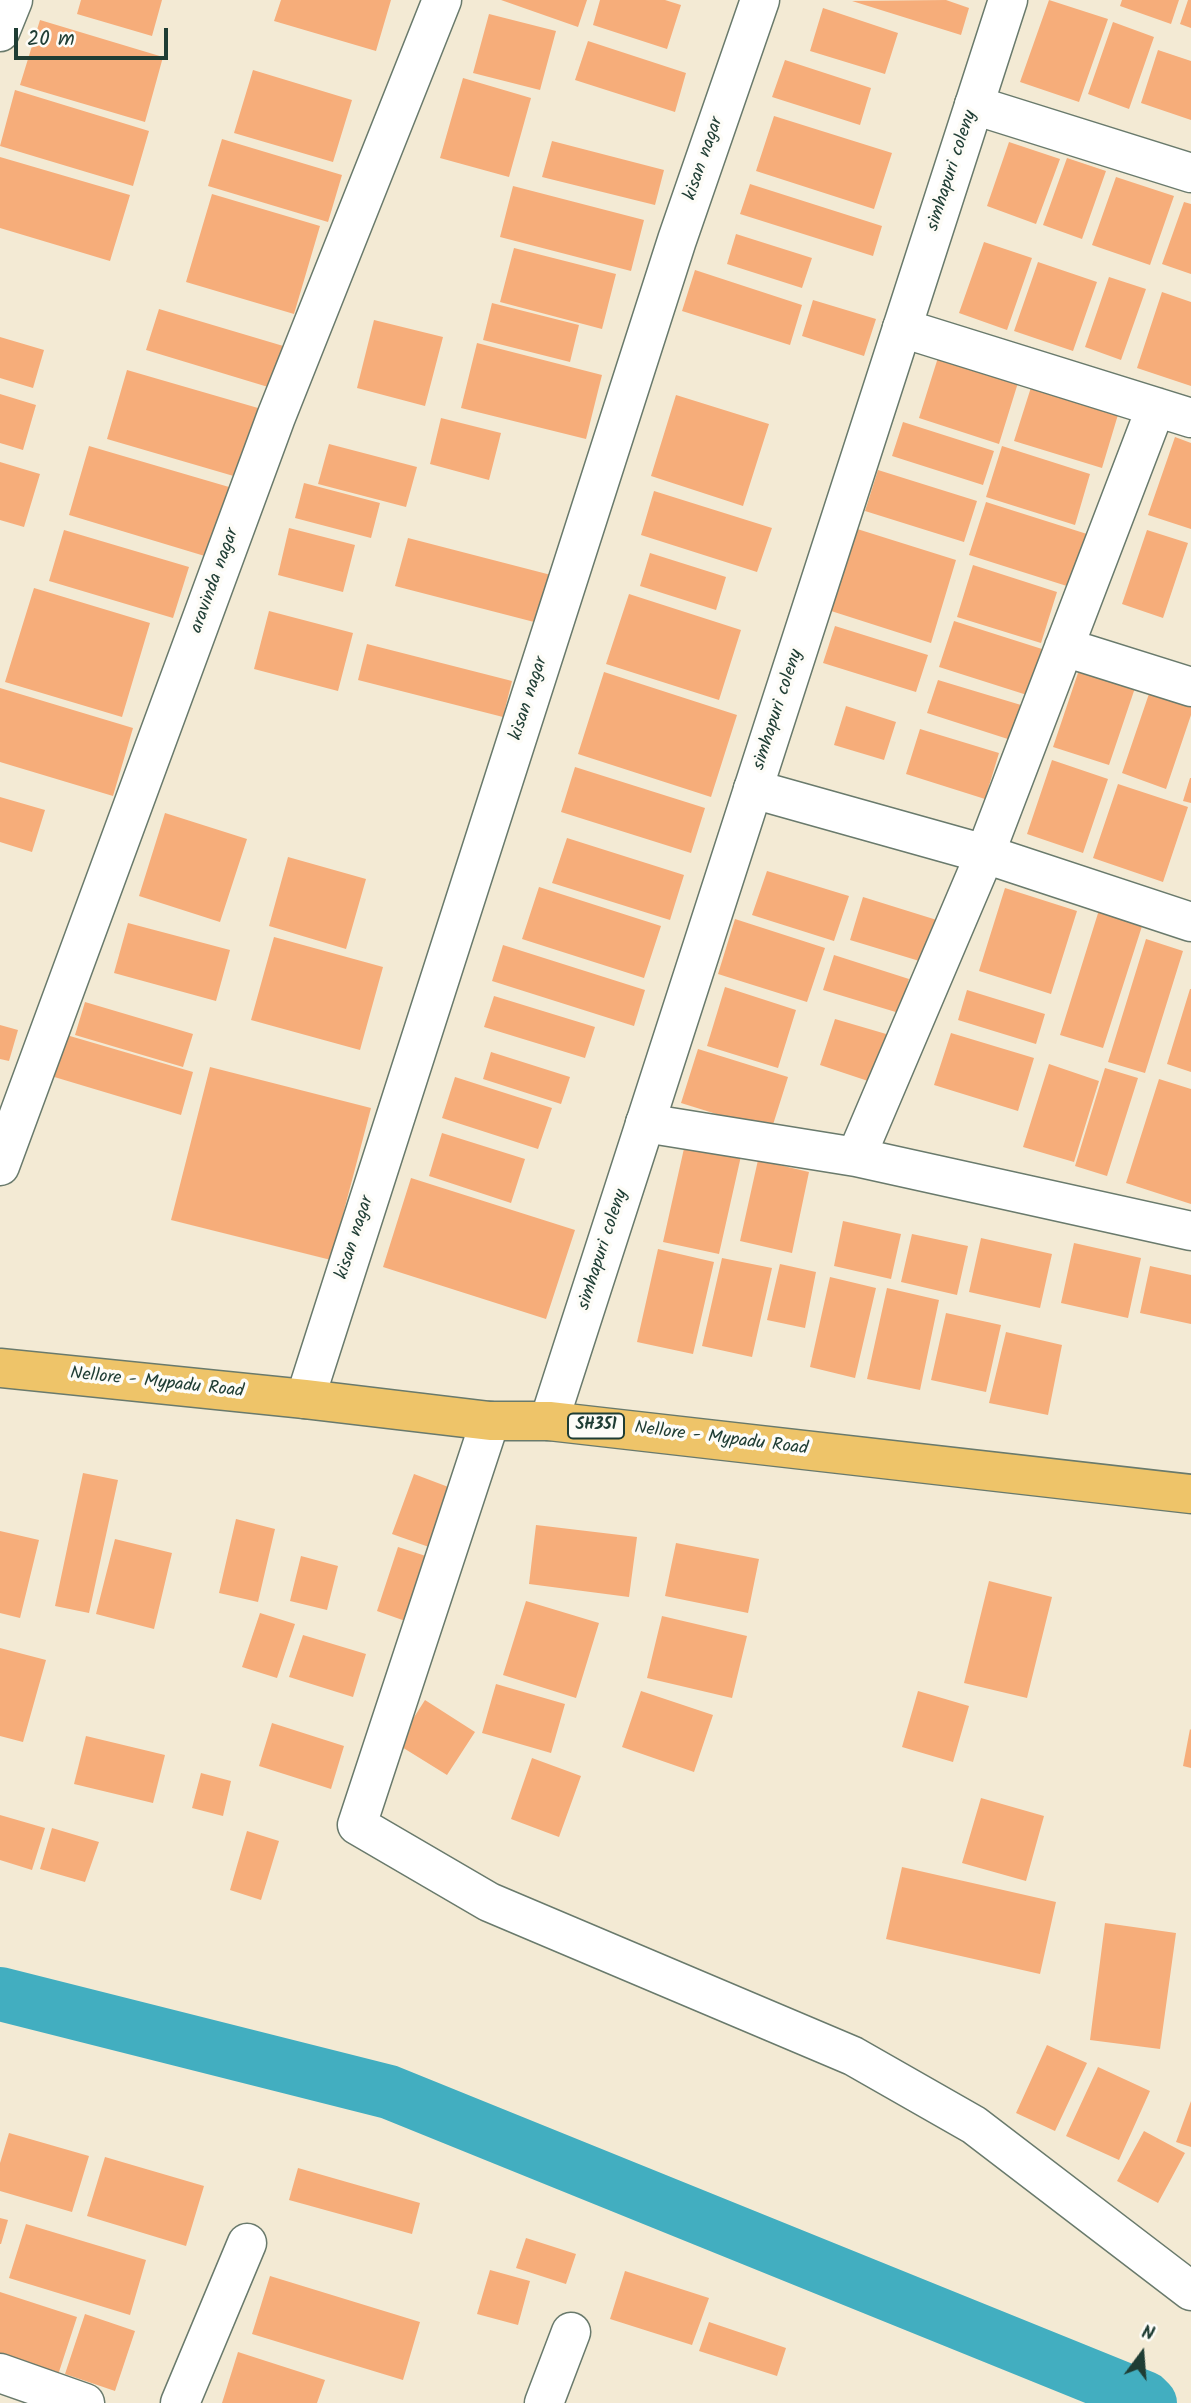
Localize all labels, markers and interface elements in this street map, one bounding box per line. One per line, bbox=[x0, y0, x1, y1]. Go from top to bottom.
scale bar bbox=[18, 14, 172, 58]
text: 20 m bbox=[27, 23, 75, 56]
street label: simhapuri coleny bbox=[923, 108, 983, 234]
street label: kisan nagar bbox=[681, 115, 729, 203]
street label: aravinda nagar bbox=[187, 526, 245, 636]
street label: simhapuri coleny bbox=[749, 647, 809, 773]
street label: kisan nagar bbox=[506, 654, 554, 744]
street label: simhapuri coleny bbox=[574, 1187, 634, 1313]
street label: kisan nagar bbox=[332, 1193, 380, 1283]
street label: Nellore - Mypadu Road bbox=[69, 1364, 245, 1404]
road number: SH351 bbox=[568, 1414, 624, 1438]
street label: Nellore - Mypadu Road bbox=[633, 1419, 809, 1461]
text: N bbox=[1138, 2318, 1158, 2350]
north arrow bbox=[1107, 2319, 1177, 2389]

